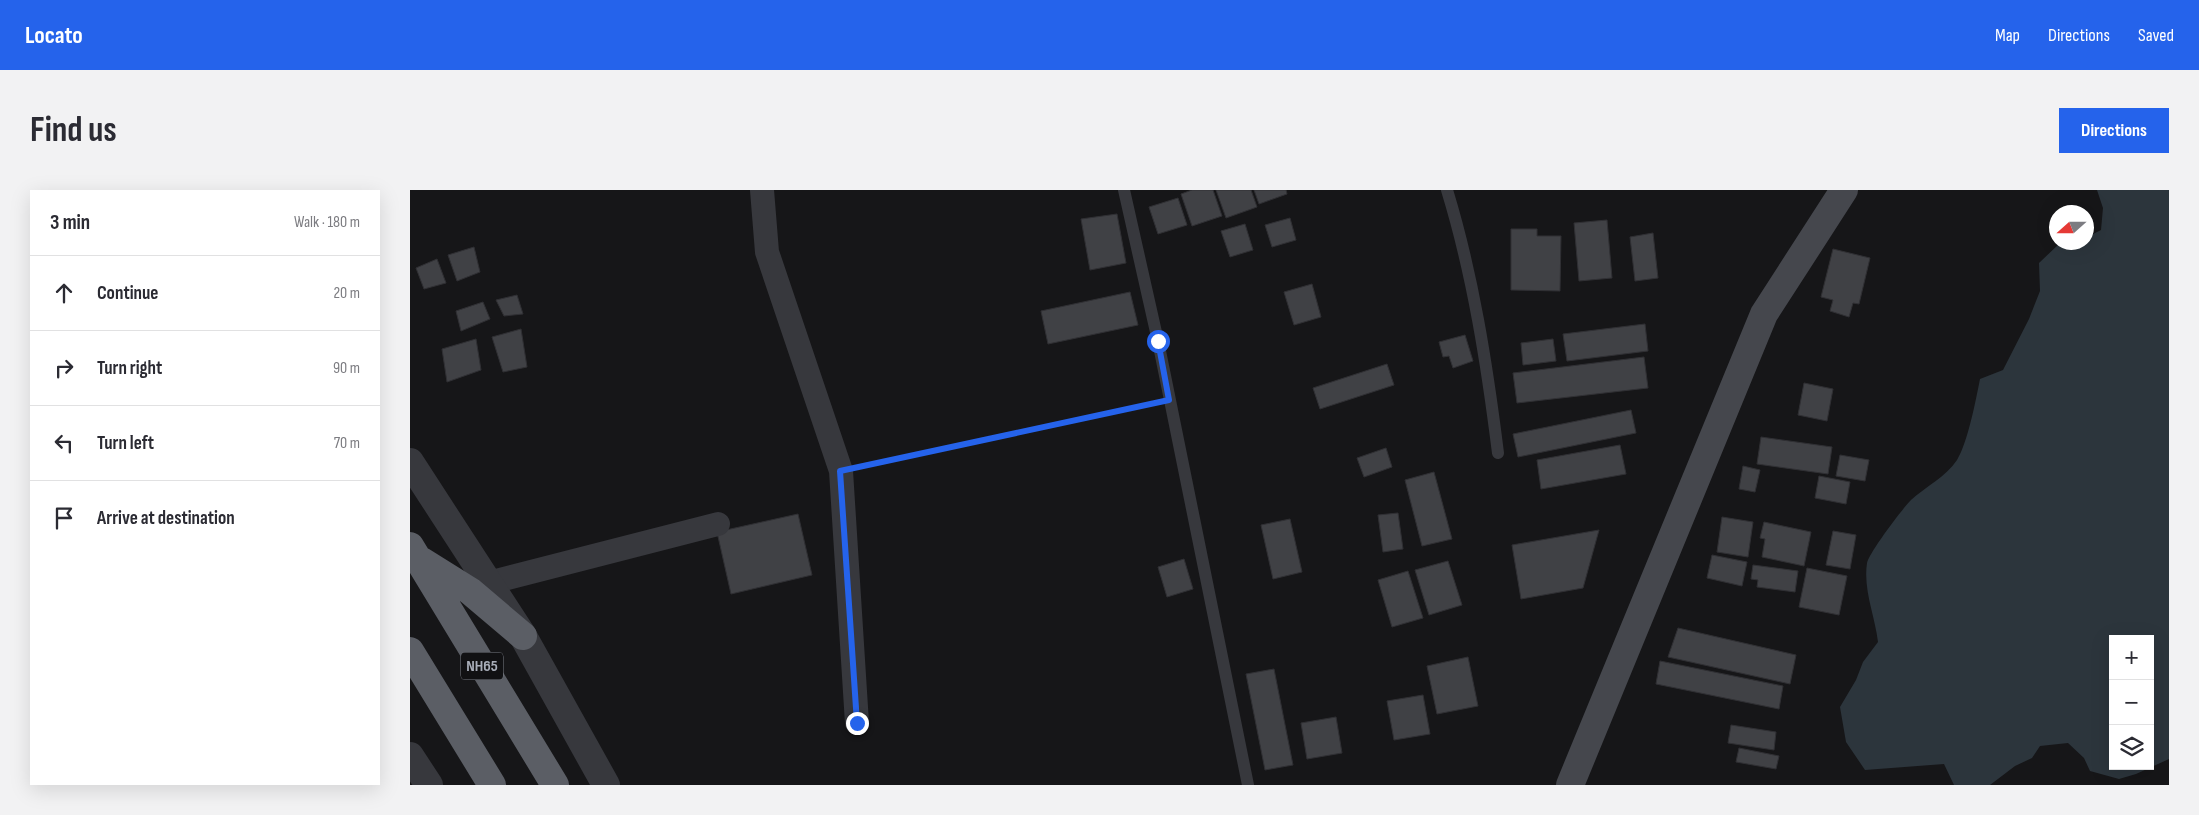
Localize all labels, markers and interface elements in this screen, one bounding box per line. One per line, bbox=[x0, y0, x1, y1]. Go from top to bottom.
text: Locato bbox=[25, 21, 83, 50]
text: Map bbox=[1995, 25, 2020, 46]
text: Directions bbox=[2048, 25, 2110, 46]
text: Saved bbox=[2138, 25, 2174, 46]
button: Directions bbox=[2059, 108, 2169, 153]
text: Find us bbox=[30, 109, 117, 152]
north arrow bbox=[2049, 205, 2094, 250]
text: 3 min bbox=[50, 210, 90, 235]
text: Walk · 180 m bbox=[294, 213, 360, 232]
icon: ahead bbox=[50, 279, 78, 307]
text: Continue bbox=[97, 282, 158, 305]
text: 20 m bbox=[333, 284, 360, 303]
route start bbox=[1147, 330, 1170, 353]
icon: right bbox=[50, 354, 78, 382]
text: Turn right bbox=[97, 357, 162, 380]
text: 90 m bbox=[333, 359, 360, 378]
icon: left bbox=[50, 429, 78, 457]
text: Turn left bbox=[97, 432, 154, 455]
text: 70 m bbox=[334, 434, 360, 453]
icon: arrive bbox=[50, 504, 78, 532]
text: Arrive at destination bbox=[97, 507, 235, 530]
map controls bbox=[2109, 635, 2154, 770]
button: + bbox=[2109, 635, 2154, 680]
road number: NH65 bbox=[461, 652, 503, 680]
button: − bbox=[2109, 680, 2154, 725]
route end bbox=[846, 712, 869, 735]
button: layers bbox=[2109, 725, 2154, 770]

